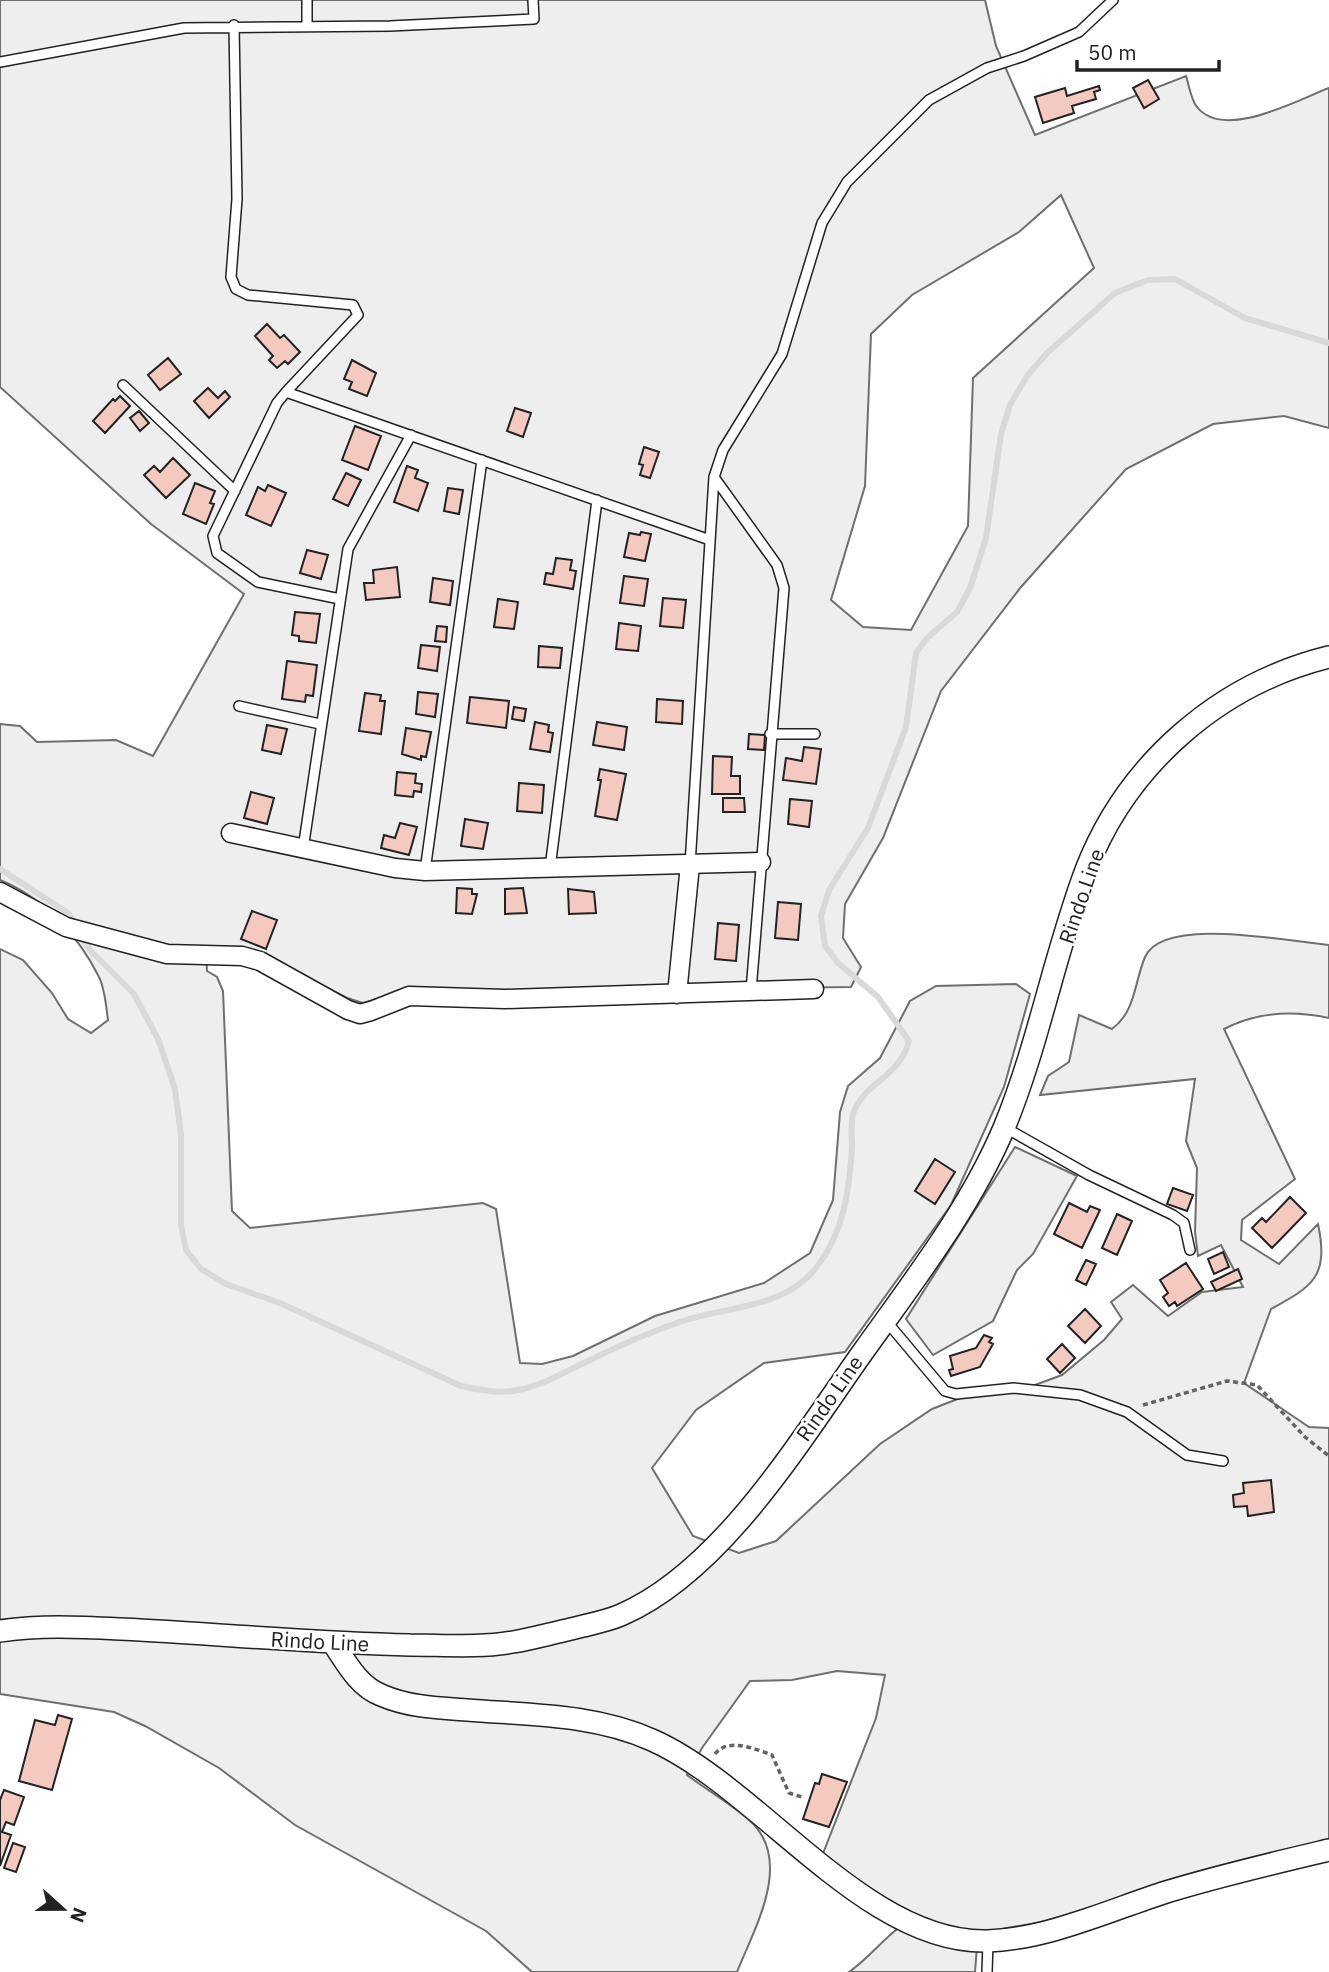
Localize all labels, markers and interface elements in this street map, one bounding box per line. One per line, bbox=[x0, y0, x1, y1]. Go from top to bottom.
scale bar bbox=[1077, 28, 1219, 72]
text: 50 m bbox=[1088, 38, 1137, 66]
street label: Rindo Line bbox=[1052, 845, 1110, 947]
street label: Rindo Line bbox=[789, 1350, 869, 1446]
street label: Rindo Line bbox=[270, 1624, 370, 1658]
north arrow bbox=[28, 1874, 98, 1944]
text: N bbox=[65, 1904, 93, 1926]

